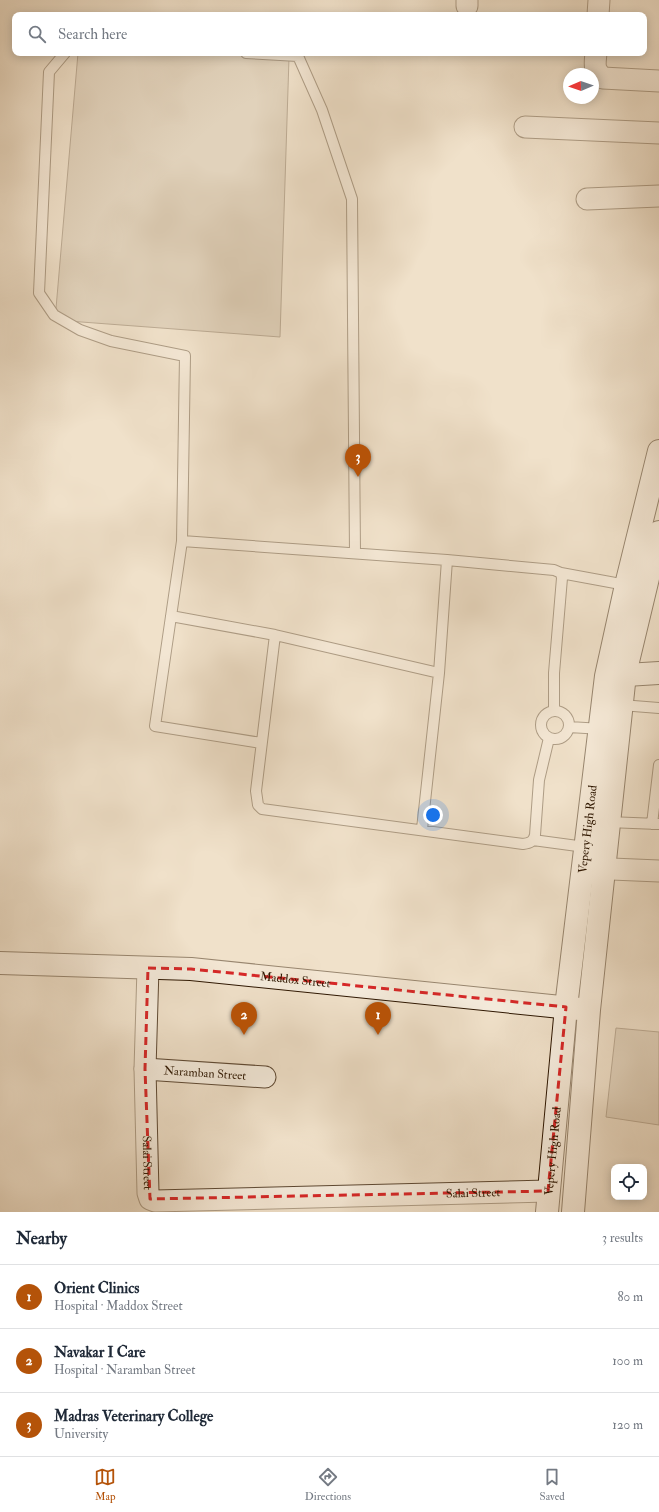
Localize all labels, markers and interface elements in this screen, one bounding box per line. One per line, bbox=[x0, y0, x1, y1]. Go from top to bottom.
search box bbox=[12, 12, 647, 56]
icon: search bbox=[26, 23, 48, 45]
text: Search here bbox=[58, 25, 127, 44]
north arrow bbox=[563, 68, 599, 104]
pin: 3 bbox=[345, 444, 371, 477]
street label: Vepery High Road bbox=[575, 784, 600, 874]
your location bbox=[423, 805, 443, 825]
street label: Maddox Street bbox=[259, 969, 331, 991]
pin: 2 bbox=[231, 1002, 257, 1035]
pin: 1 bbox=[365, 1002, 391, 1035]
street label: Naramban Street bbox=[163, 1063, 247, 1083]
street label: Vepery High Road bbox=[541, 1106, 564, 1196]
street label: Salai Street bbox=[139, 1136, 155, 1190]
map controls bbox=[611, 1164, 647, 1200]
button: locate bbox=[611, 1164, 647, 1200]
street label: Salai Street bbox=[446, 1185, 501, 1201]
text: Nearby bbox=[16, 1228, 67, 1249]
text: 3 results bbox=[602, 1230, 643, 1246]
text: Orient Clinics bbox=[54, 1279, 139, 1298]
text: 1 bbox=[27, 1289, 31, 1305]
text: 80 m bbox=[617, 1289, 643, 1305]
text: Hospital · Maddox Street bbox=[54, 1298, 183, 1314]
text: Navakar I Care bbox=[54, 1343, 146, 1362]
text: 2 bbox=[26, 1353, 32, 1369]
text: 100 m bbox=[612, 1353, 643, 1369]
text: Hospital · Naramban Street bbox=[54, 1362, 195, 1378]
text: Madras Veterinary College bbox=[54, 1407, 213, 1426]
text: 3 bbox=[27, 1417, 32, 1433]
text: 120 m bbox=[612, 1417, 643, 1433]
text: University bbox=[54, 1426, 108, 1442]
tab: Map bbox=[94, 1466, 116, 1503]
tab: Directions bbox=[305, 1466, 351, 1503]
tab: Saved bbox=[540, 1466, 565, 1503]

